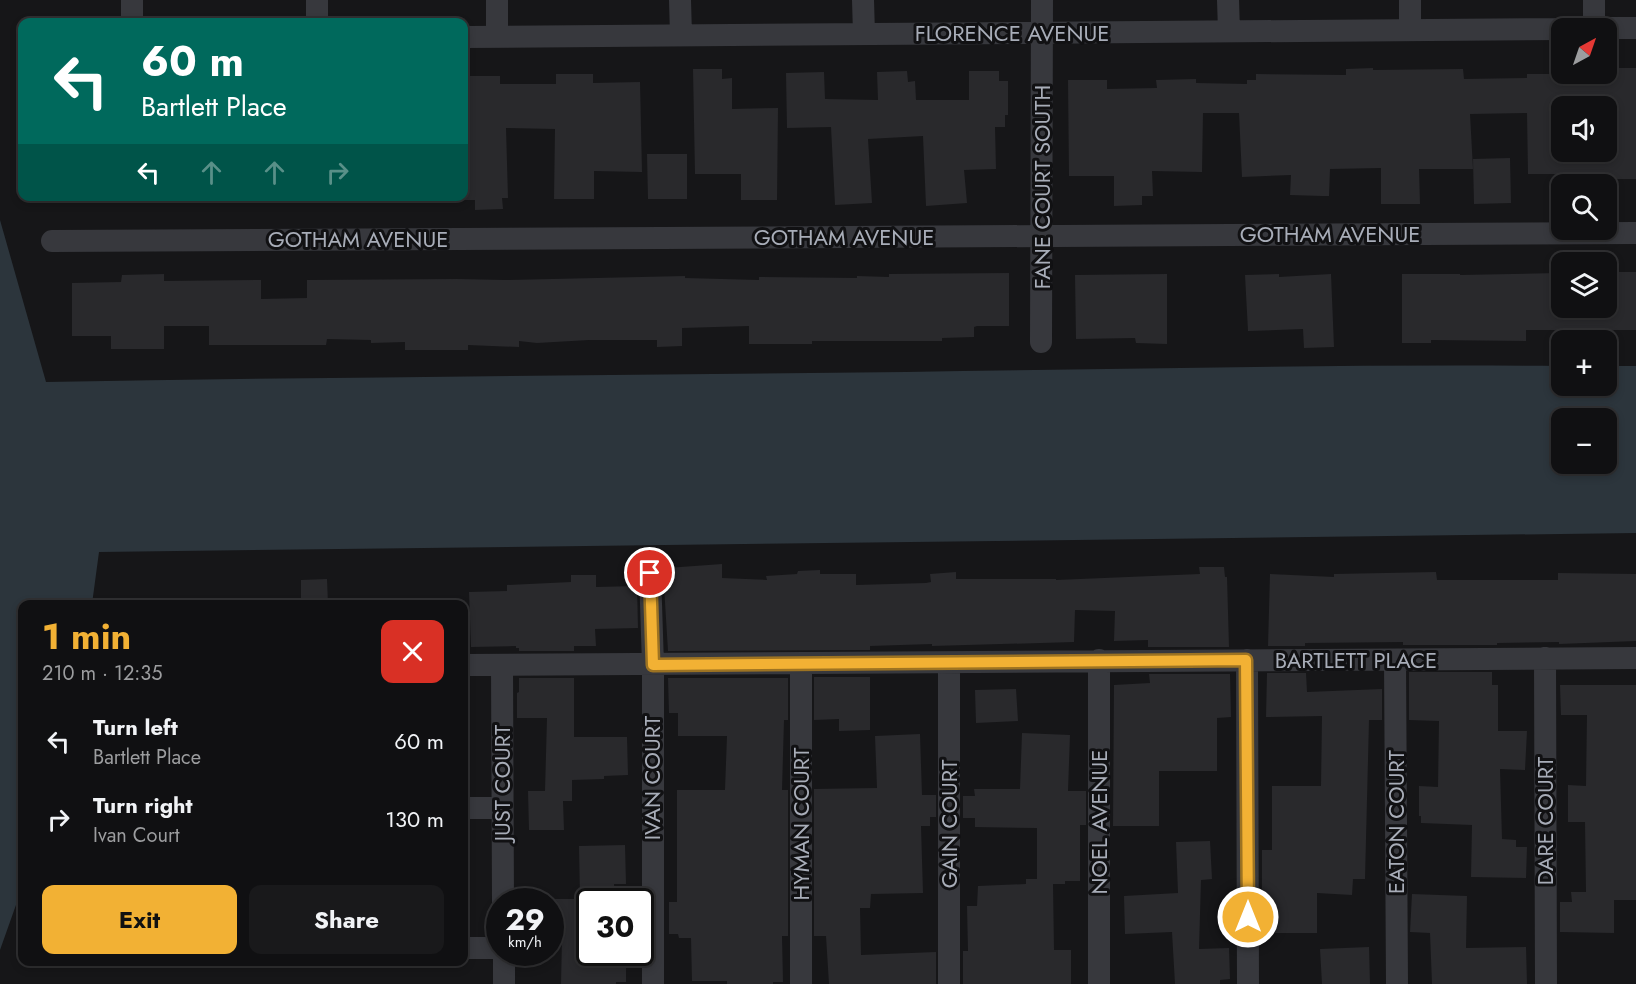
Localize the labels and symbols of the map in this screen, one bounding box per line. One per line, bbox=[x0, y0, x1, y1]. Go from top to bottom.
street label: FLORENCE AVENUE bbox=[915, 17, 1109, 49]
north arrow bbox=[1551, 18, 1617, 84]
street label: FANE COURT SOUTH bbox=[1026, 85, 1058, 289]
street label: GOTHAM AVENUE bbox=[1240, 218, 1420, 250]
street label: GOTHAM AVENUE bbox=[754, 221, 934, 253]
street label: GOTHAM AVENUE bbox=[268, 223, 448, 255]
pin bbox=[624, 547, 675, 598]
street label: BARTLETT PLACE bbox=[1275, 644, 1437, 676]
street label: IVAN COURT bbox=[636, 715, 668, 840]
street label: JUST COURT bbox=[486, 724, 518, 844]
street label: HYMAN COURT bbox=[785, 747, 817, 900]
street label: EATON COURT bbox=[1380, 749, 1412, 894]
street label: NOEL AVENUE bbox=[1083, 750, 1115, 894]
street label: DARE COURT bbox=[1529, 756, 1561, 885]
street label: GAIN COURT bbox=[933, 759, 965, 888]
position arrow bbox=[1216, 885, 1280, 949]
speed limit sign: 30 bbox=[576, 888, 654, 966]

